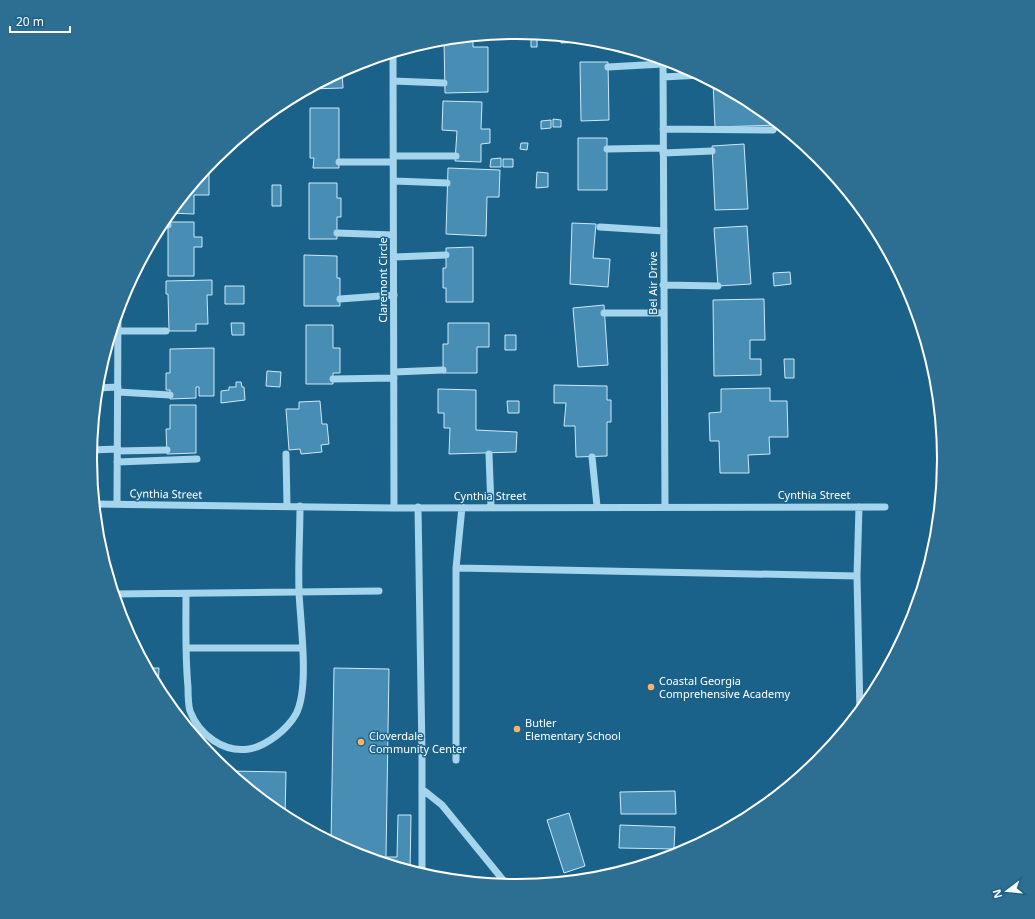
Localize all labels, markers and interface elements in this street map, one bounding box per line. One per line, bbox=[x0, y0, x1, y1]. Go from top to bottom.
scale bar bbox=[10, 8, 70, 34]
text: 20 m bbox=[16, 13, 44, 30]
street label: Claremont Circle bbox=[375, 237, 390, 323]
street label: Bel Air Drive bbox=[645, 251, 660, 315]
street label: Cynthia Street bbox=[130, 485, 203, 502]
street label: Cynthia Street bbox=[778, 487, 850, 502]
street label: Cynthia Street bbox=[454, 488, 526, 503]
place label: Coastal Georgia Comprehensive Academy bbox=[659, 673, 790, 701]
marker: Coastal Georgia Comprehensive Academy bbox=[646, 682, 656, 692]
place label: Butler Elementary School bbox=[525, 715, 621, 743]
marker: Butler Elementary School bbox=[512, 724, 522, 734]
place label: Cloverdale Community Center bbox=[369, 728, 467, 756]
marker: Cloverdale Community Center bbox=[356, 737, 366, 747]
north arrow bbox=[987, 871, 1027, 911]
text: N bbox=[988, 888, 1005, 900]

